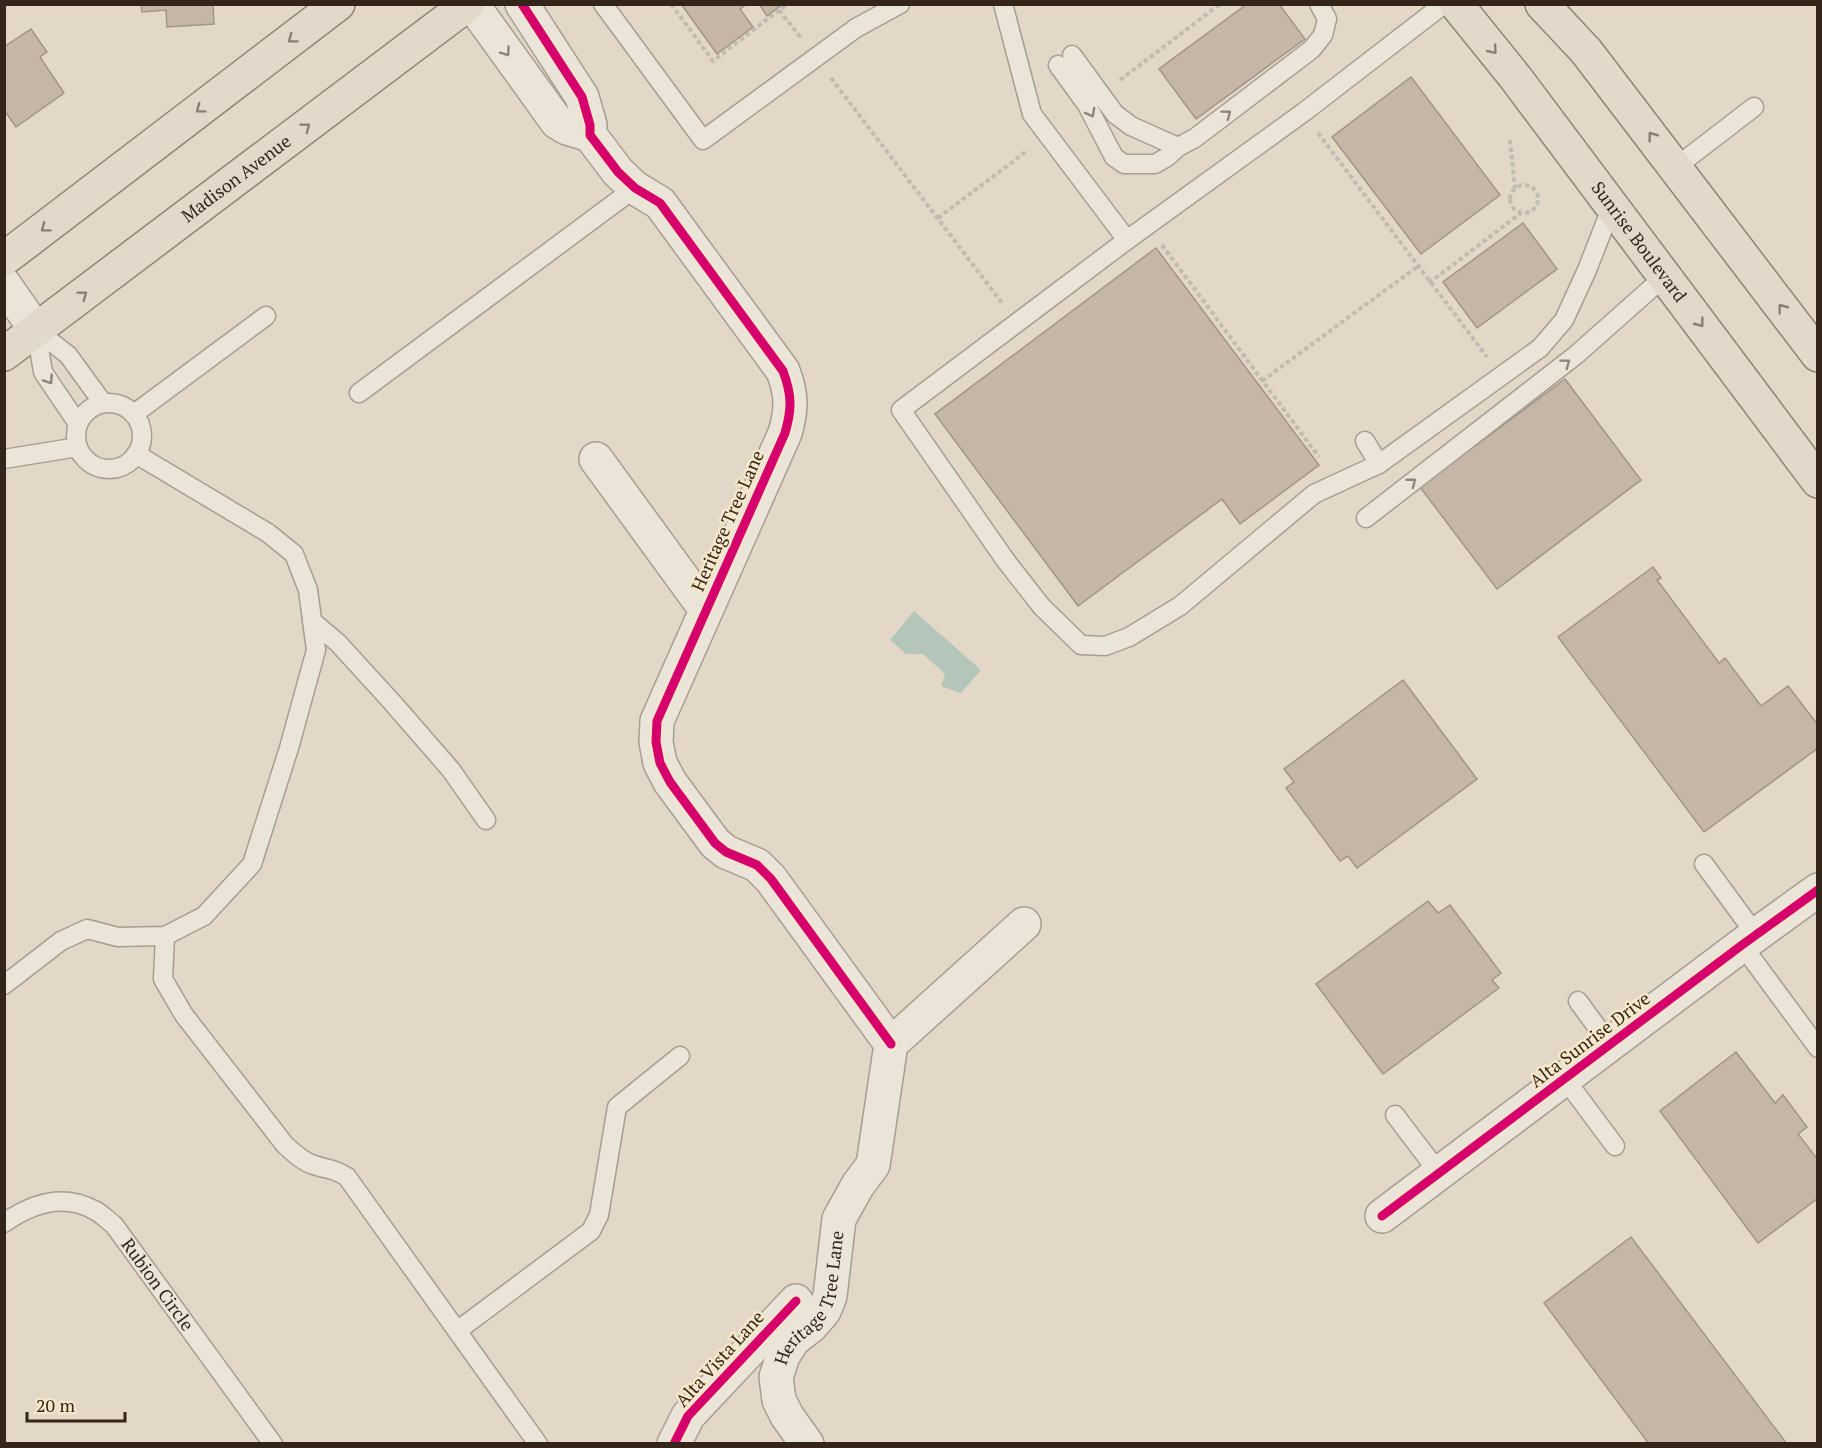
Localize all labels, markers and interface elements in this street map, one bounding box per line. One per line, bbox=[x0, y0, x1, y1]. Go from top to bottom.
one-way arrow bbox=[288, 32, 299, 43]
one-way arrow bbox=[1486, 43, 1497, 54]
one-way arrow bbox=[499, 45, 510, 56]
one-way arrow bbox=[196, 102, 207, 113]
one-way arrow bbox=[1084, 106, 1096, 117]
one-way arrow bbox=[1220, 110, 1231, 121]
one-way arrow bbox=[299, 123, 310, 134]
street label: Madison Avenue bbox=[176, 129, 295, 227]
one-way arrow bbox=[1648, 132, 1659, 143]
street label: Sunrise Boulevard bbox=[1586, 176, 1693, 307]
one-way arrow bbox=[41, 220, 52, 231]
one-way arrow bbox=[76, 291, 87, 302]
one-way arrow bbox=[1779, 304, 1790, 315]
one-way arrow bbox=[1692, 316, 1703, 327]
one-way arrow bbox=[1559, 359, 1570, 370]
one-way arrow bbox=[42, 374, 53, 385]
street label: Heritage Tree Lane bbox=[685, 446, 769, 595]
one-way arrow bbox=[1405, 479, 1416, 490]
street label: Alta Sunrise Drive bbox=[1524, 986, 1655, 1092]
street label: Heritage Tree Lane bbox=[768, 1229, 849, 1368]
street label: Rubion Circle bbox=[116, 1233, 200, 1335]
street label: Alta Vista Lane bbox=[670, 1305, 769, 1412]
scale bar bbox=[27, 1385, 124, 1423]
text: 20 m bbox=[36, 1393, 76, 1417]

